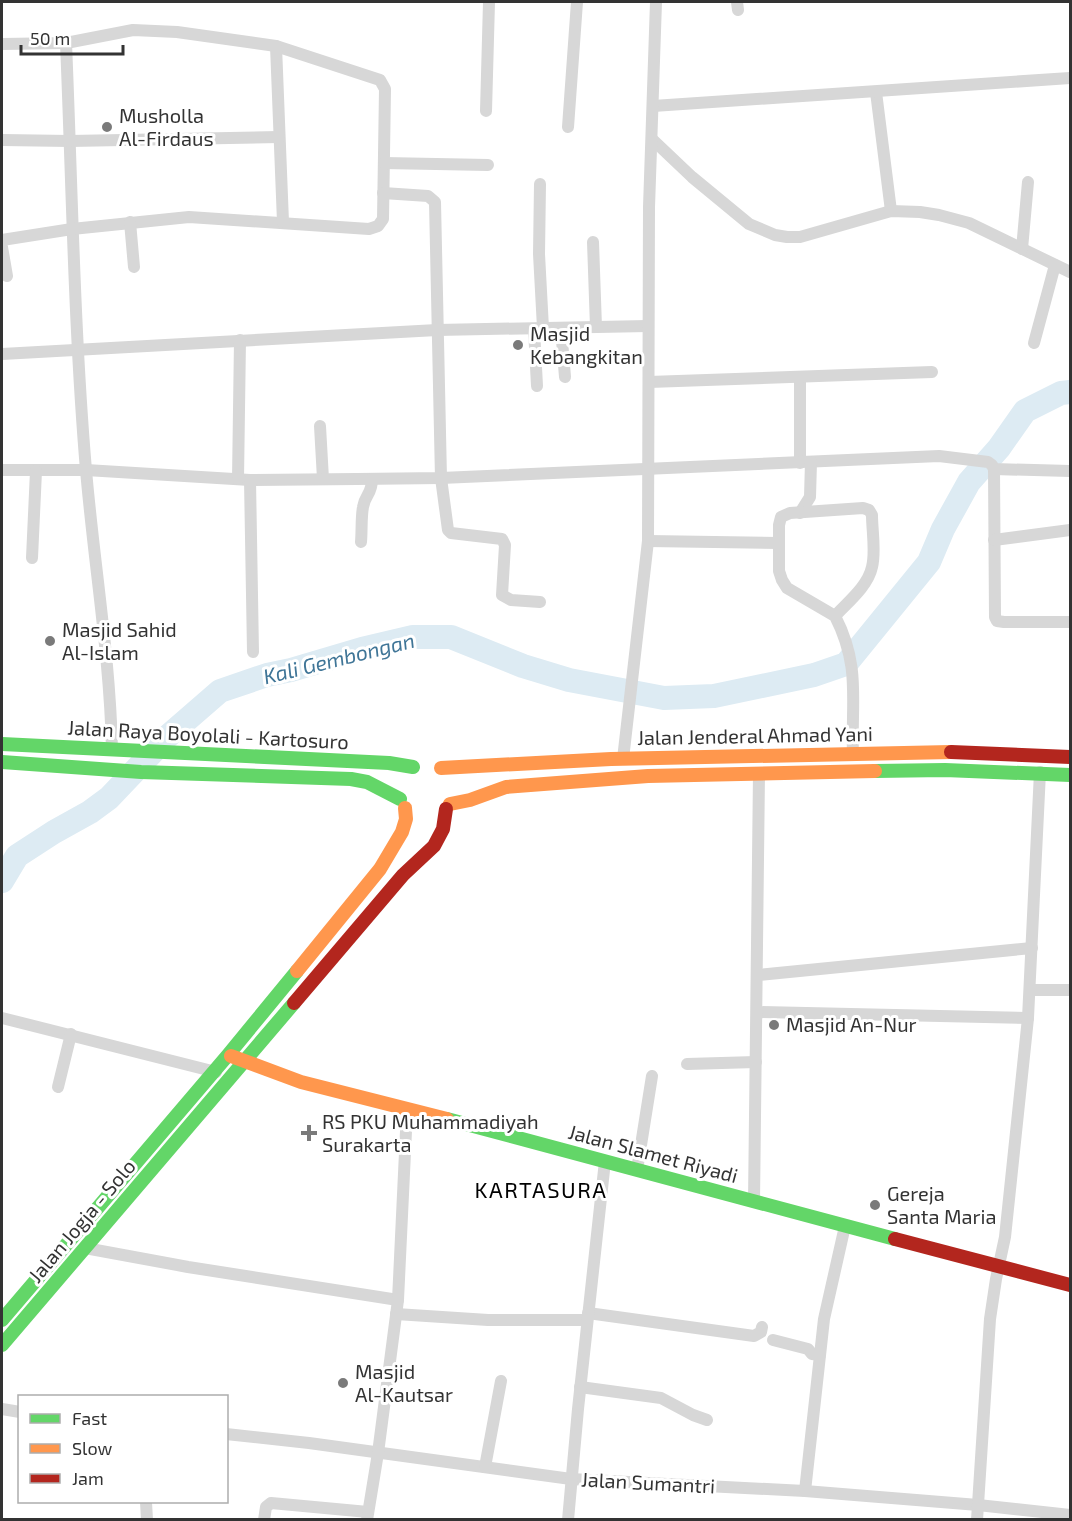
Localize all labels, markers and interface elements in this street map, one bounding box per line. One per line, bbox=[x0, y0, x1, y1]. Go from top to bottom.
scale bar bbox=[21, 18, 123, 56]
text: 50 m bbox=[30, 27, 70, 49]
place label: Musholla Al-Firdaus bbox=[119, 103, 214, 150]
marker: Musholla Al-Firdaus bbox=[100, 120, 114, 134]
place label: Masjid Kebangkitan bbox=[530, 321, 643, 368]
marker: Masjid Kebangkitan bbox=[511, 338, 525, 352]
place label: Masjid Sahid Al-Islam bbox=[62, 617, 177, 664]
water label: Kali Gembongan bbox=[260, 627, 417, 688]
marker: Masjid Sahid Al-Islam bbox=[43, 634, 57, 648]
street label: Jalan Raya Boyolali - Kartosuro bbox=[67, 715, 349, 753]
street label: Jalan Jenderal Ahmad Yani bbox=[637, 721, 873, 749]
place label: Masjid An-Nur bbox=[786, 1012, 917, 1036]
marker: Masjid An-Nur bbox=[767, 1018, 781, 1032]
place label: RS PKU Muhammadiyah Surakarta bbox=[322, 1109, 539, 1156]
street label: Jalan Slamet Riyadi bbox=[566, 1119, 741, 1187]
marker: RS PKU Muhammadiyah Surakarta bbox=[300, 1124, 318, 1142]
street label: Jalan Jogja - Solo bbox=[23, 1154, 140, 1287]
district label: KARTASURA bbox=[475, 1176, 607, 1202]
place label: Gereja Santa Maria bbox=[887, 1181, 996, 1228]
marker: Gereja Santa Maria bbox=[868, 1198, 882, 1212]
place label: Masjid Al-Kautsar bbox=[355, 1359, 453, 1406]
marker: Masjid Al-Kautsar bbox=[336, 1376, 350, 1390]
legend bbox=[18, 1395, 228, 1503]
text: Fast bbox=[72, 1407, 107, 1429]
text: Slow bbox=[72, 1437, 113, 1459]
text: Jam bbox=[72, 1467, 104, 1489]
street label: Jalan Sumantri bbox=[580, 1467, 716, 1497]

